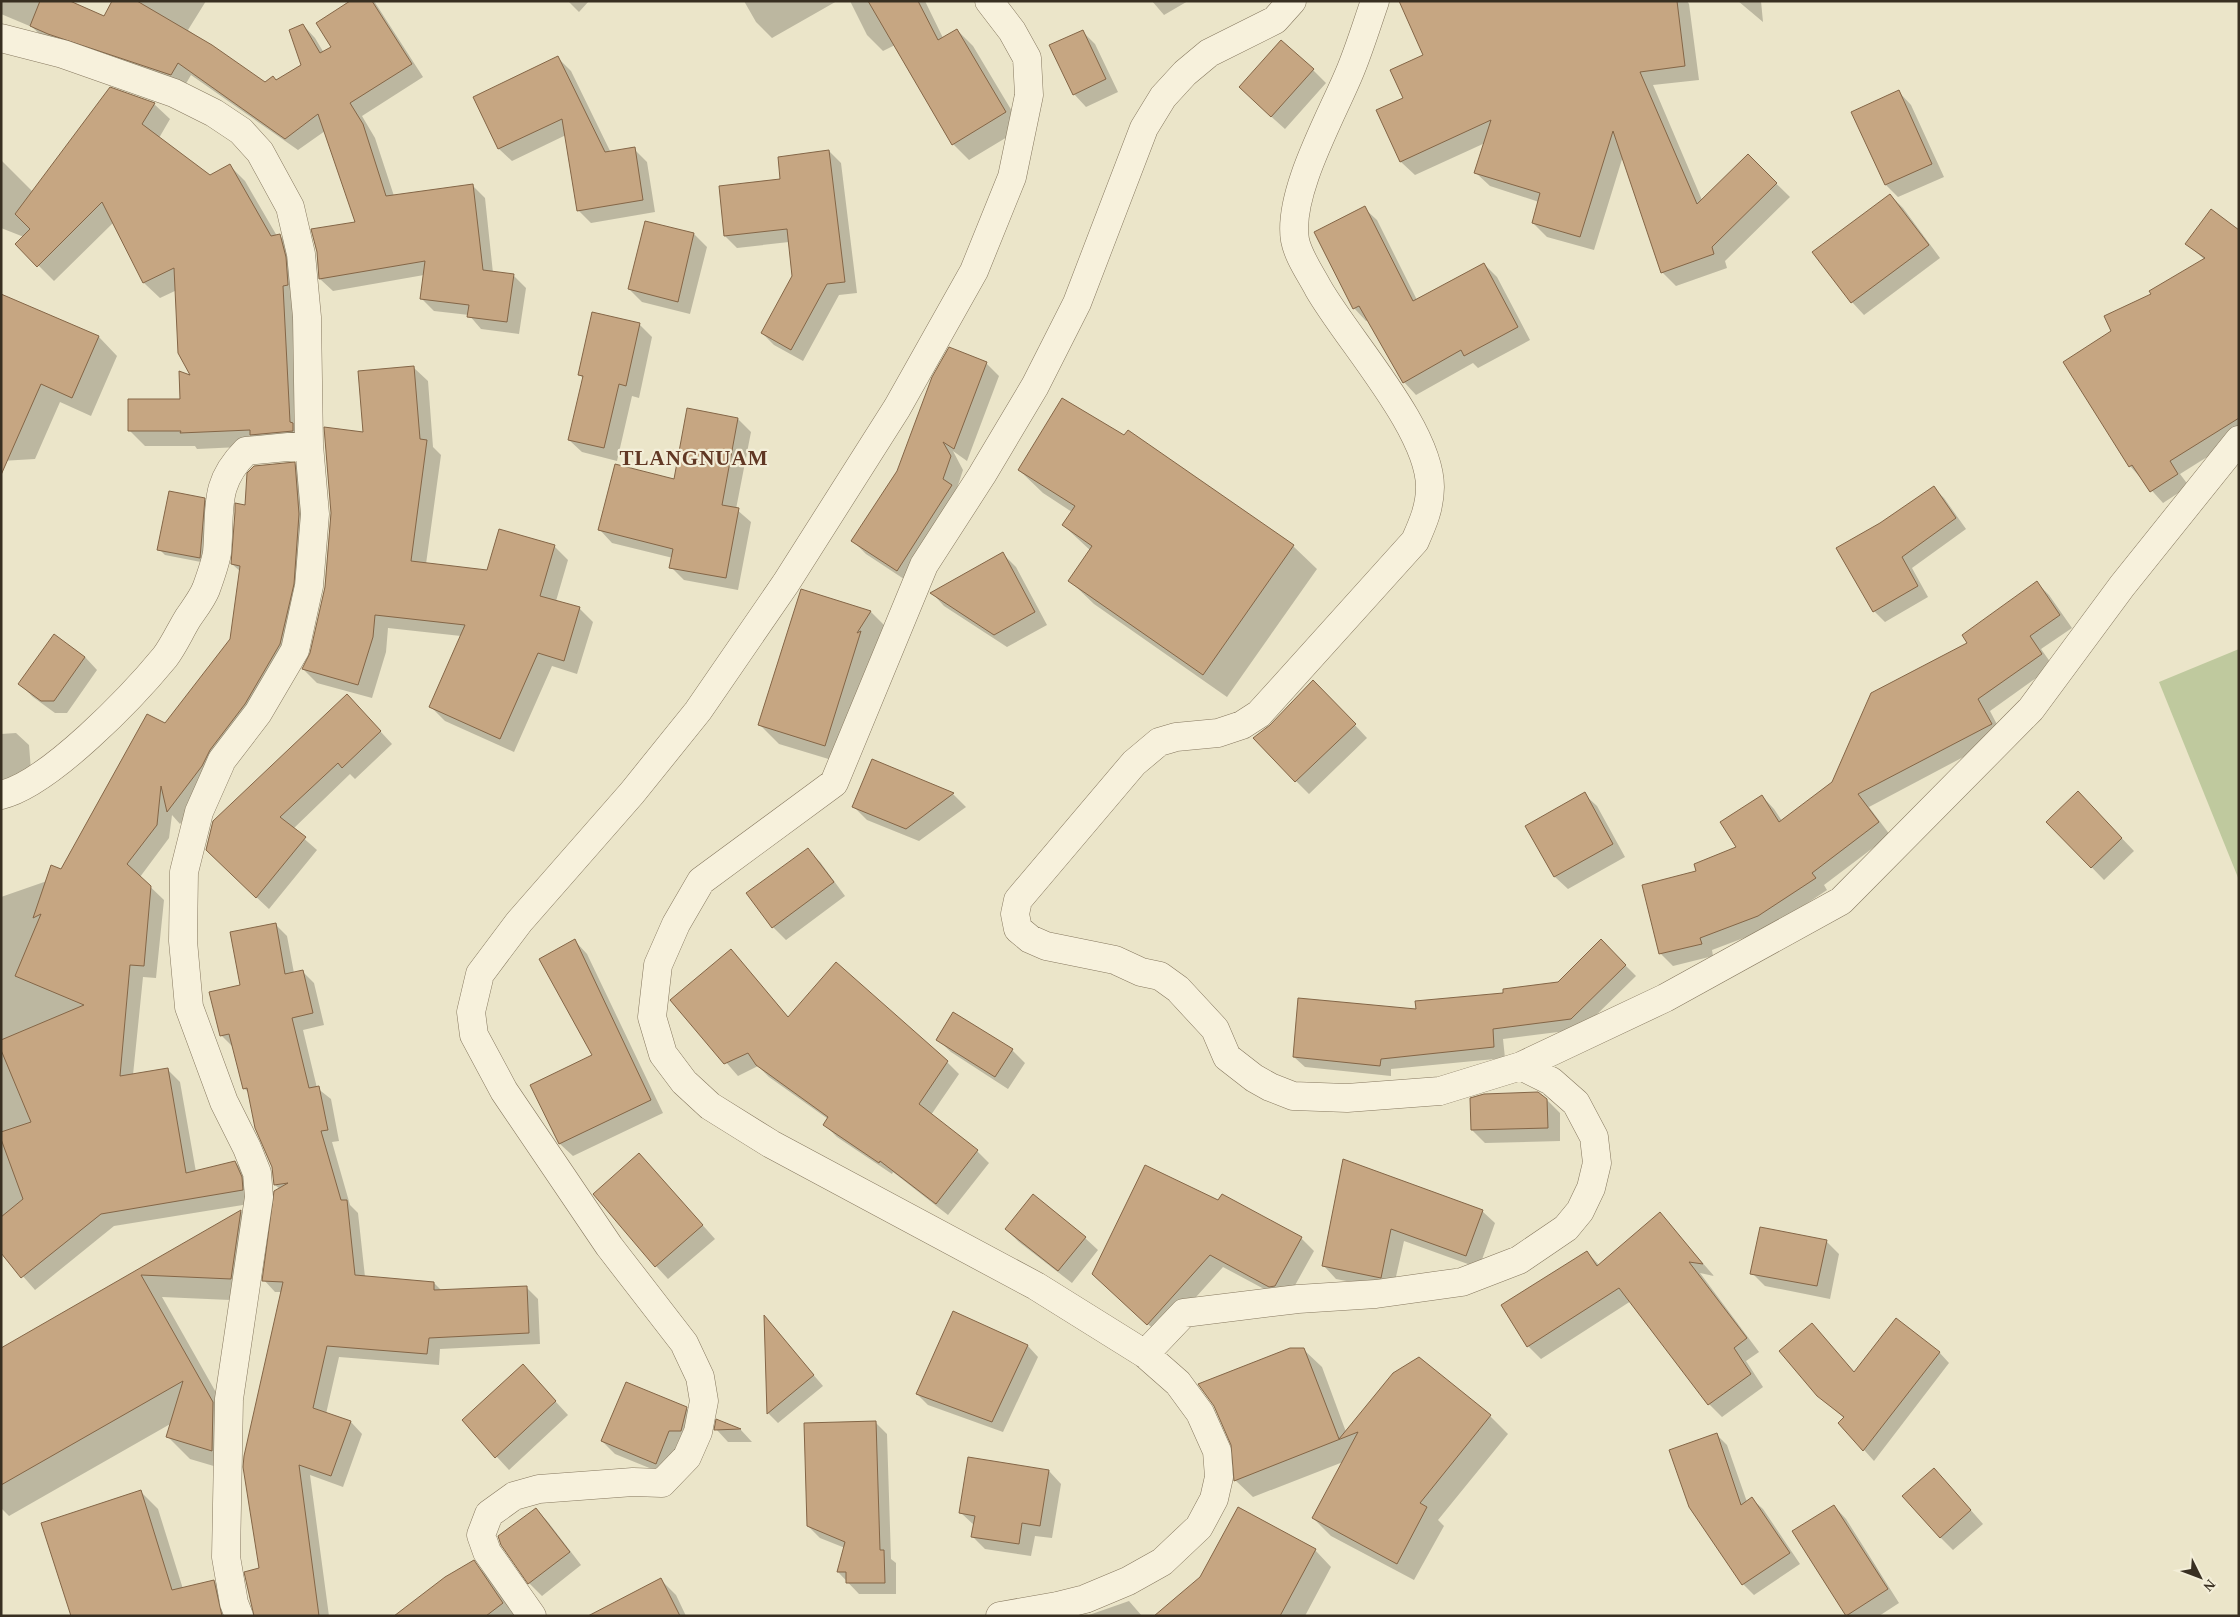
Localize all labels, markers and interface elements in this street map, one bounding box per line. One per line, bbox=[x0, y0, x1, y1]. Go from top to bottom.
district label: TLANGNUAM bbox=[620, 446, 769, 470]
north arrow bbox=[2175, 1552, 2225, 1602]
text: N bbox=[2200, 1577, 2218, 1594]

